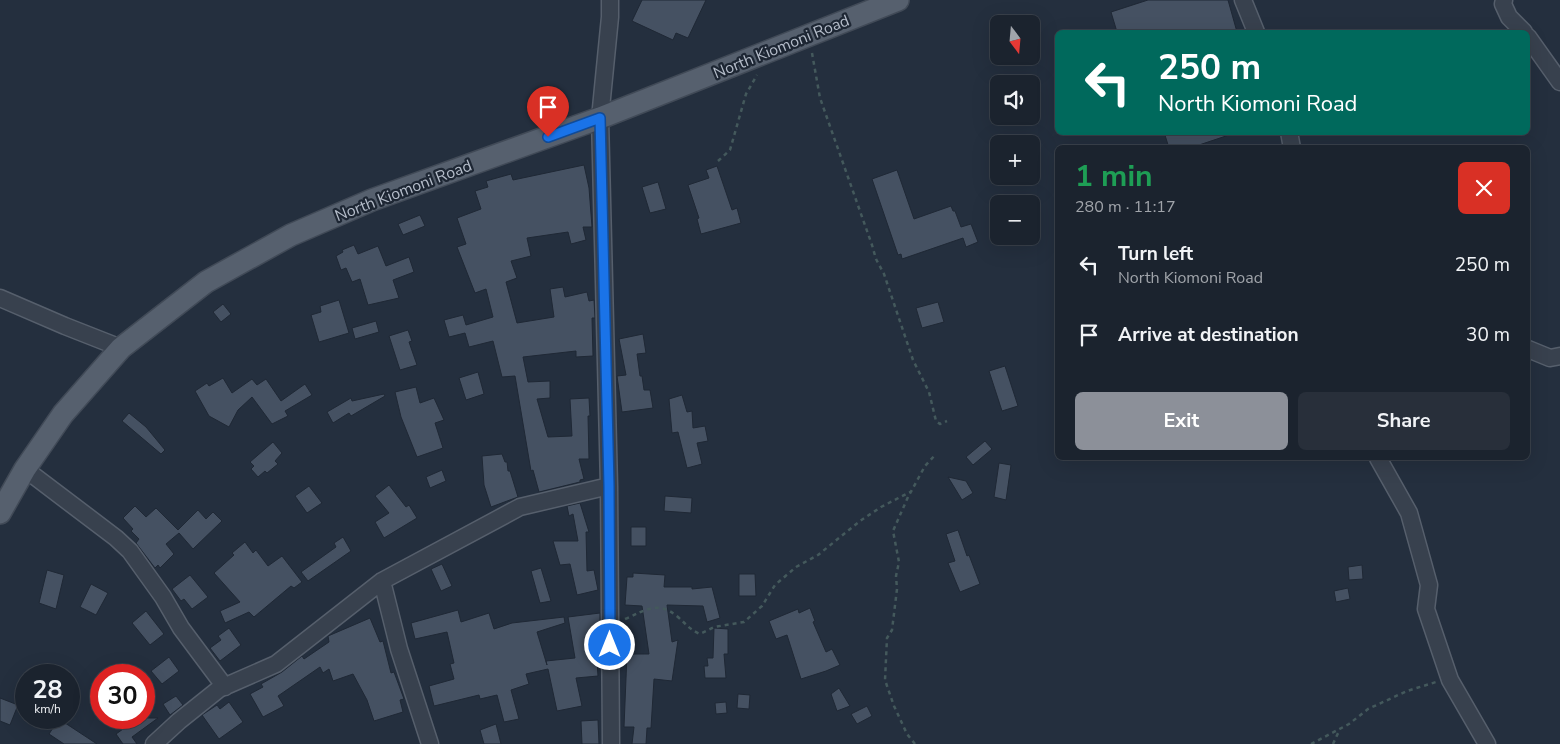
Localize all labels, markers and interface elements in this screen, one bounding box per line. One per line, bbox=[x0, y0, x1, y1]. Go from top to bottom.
street label: North Kiomoni Road bbox=[710, 10, 853, 84]
north arrow bbox=[990, 15, 1040, 65]
map controls bbox=[990, 15, 1040, 245]
text: 250 m bbox=[1158, 44, 1261, 91]
icon: left bbox=[1075, 50, 1140, 115]
button: sound bbox=[990, 75, 1040, 125]
pin bbox=[527, 86, 569, 137]
text: North Kiomoni Road bbox=[1158, 89, 1357, 119]
icon: arrive bbox=[534, 93, 562, 121]
button: + bbox=[990, 135, 1040, 185]
street label: North Kiomoni Road bbox=[332, 155, 475, 227]
text: 1 min bbox=[1075, 156, 1153, 197]
button: close bbox=[1458, 162, 1510, 214]
button: − bbox=[990, 195, 1040, 245]
text: 280 m · 11:17 bbox=[1075, 196, 1176, 218]
text: Turn left bbox=[1118, 241, 1193, 267]
icon: left bbox=[1075, 251, 1103, 279]
text: 250 m bbox=[1455, 252, 1510, 278]
text: North Kiomoni Road bbox=[1118, 267, 1263, 289]
icon: arrive bbox=[1075, 321, 1103, 349]
text: Arrive at destination bbox=[1118, 322, 1299, 348]
text: 30 m bbox=[1466, 322, 1510, 348]
button: Exit bbox=[1075, 392, 1288, 450]
button: Share bbox=[1298, 392, 1510, 450]
position arrow bbox=[583, 618, 635, 670]
speed limit sign: 30 bbox=[90, 664, 155, 729]
text: 28 bbox=[32, 673, 63, 707]
text: km/h bbox=[34, 701, 61, 717]

